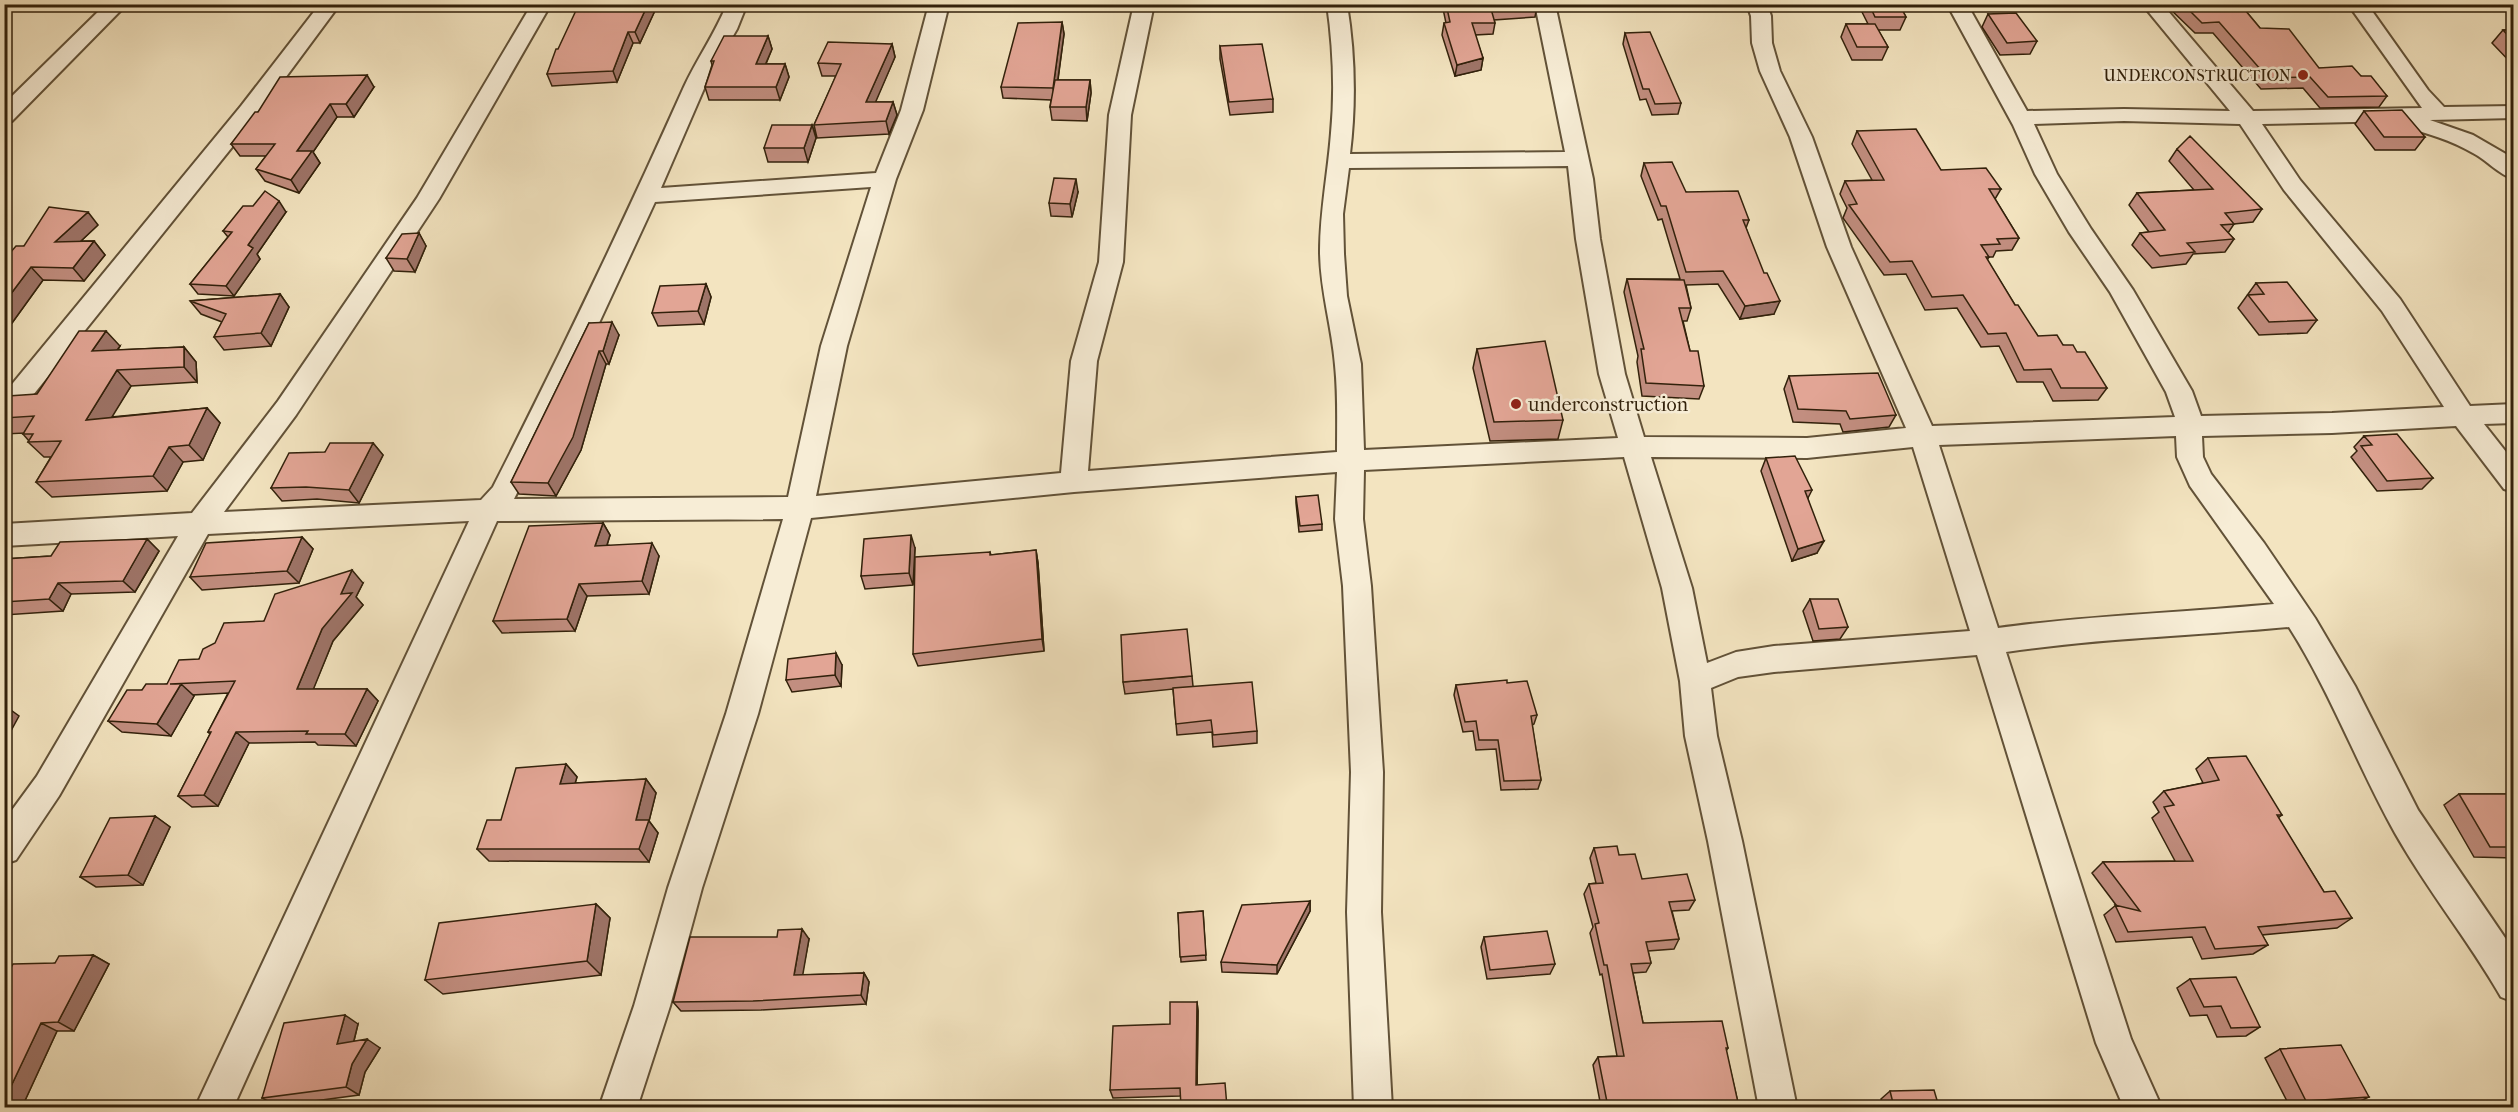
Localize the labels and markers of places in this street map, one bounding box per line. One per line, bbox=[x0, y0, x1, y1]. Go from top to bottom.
place label: UNDERCONSTRUCTION bbox=[2104, 66, 2291, 85]
marker: UNDERCONSTRUCTION bbox=[2296, 68, 2310, 82]
place label: underconstruction bbox=[1527, 393, 1689, 416]
marker: underconstruction bbox=[1509, 397, 1523, 411]

